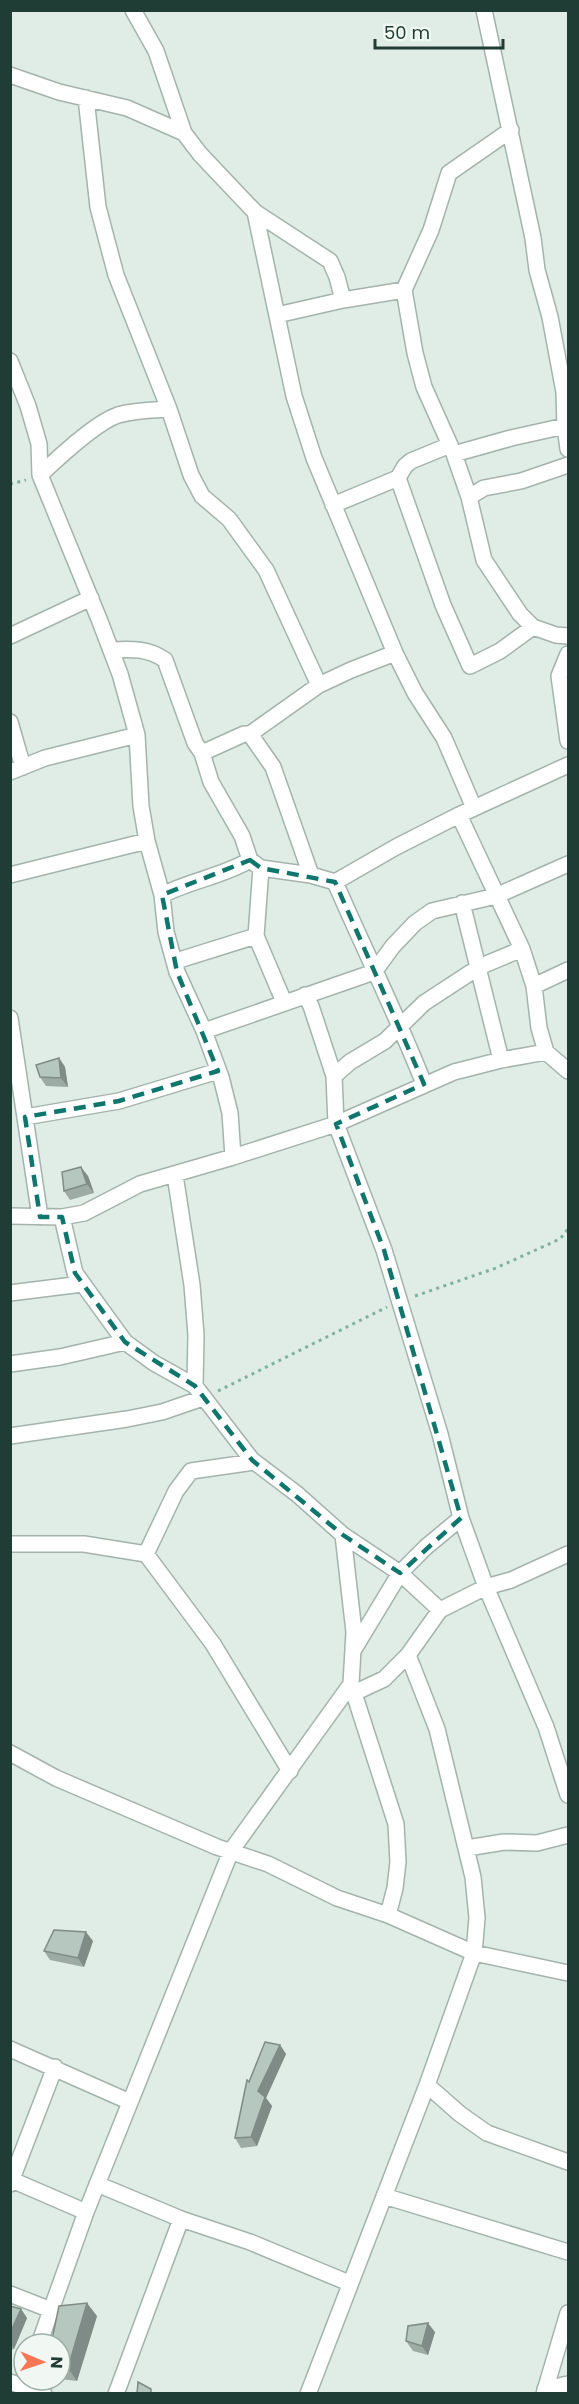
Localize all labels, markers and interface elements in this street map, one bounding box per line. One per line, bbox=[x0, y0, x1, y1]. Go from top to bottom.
scale bar bbox=[375, 12, 502, 50]
text: 50 m bbox=[384, 20, 430, 45]
north arrow bbox=[12, 2332, 72, 2392]
text: N bbox=[45, 2356, 68, 2369]

